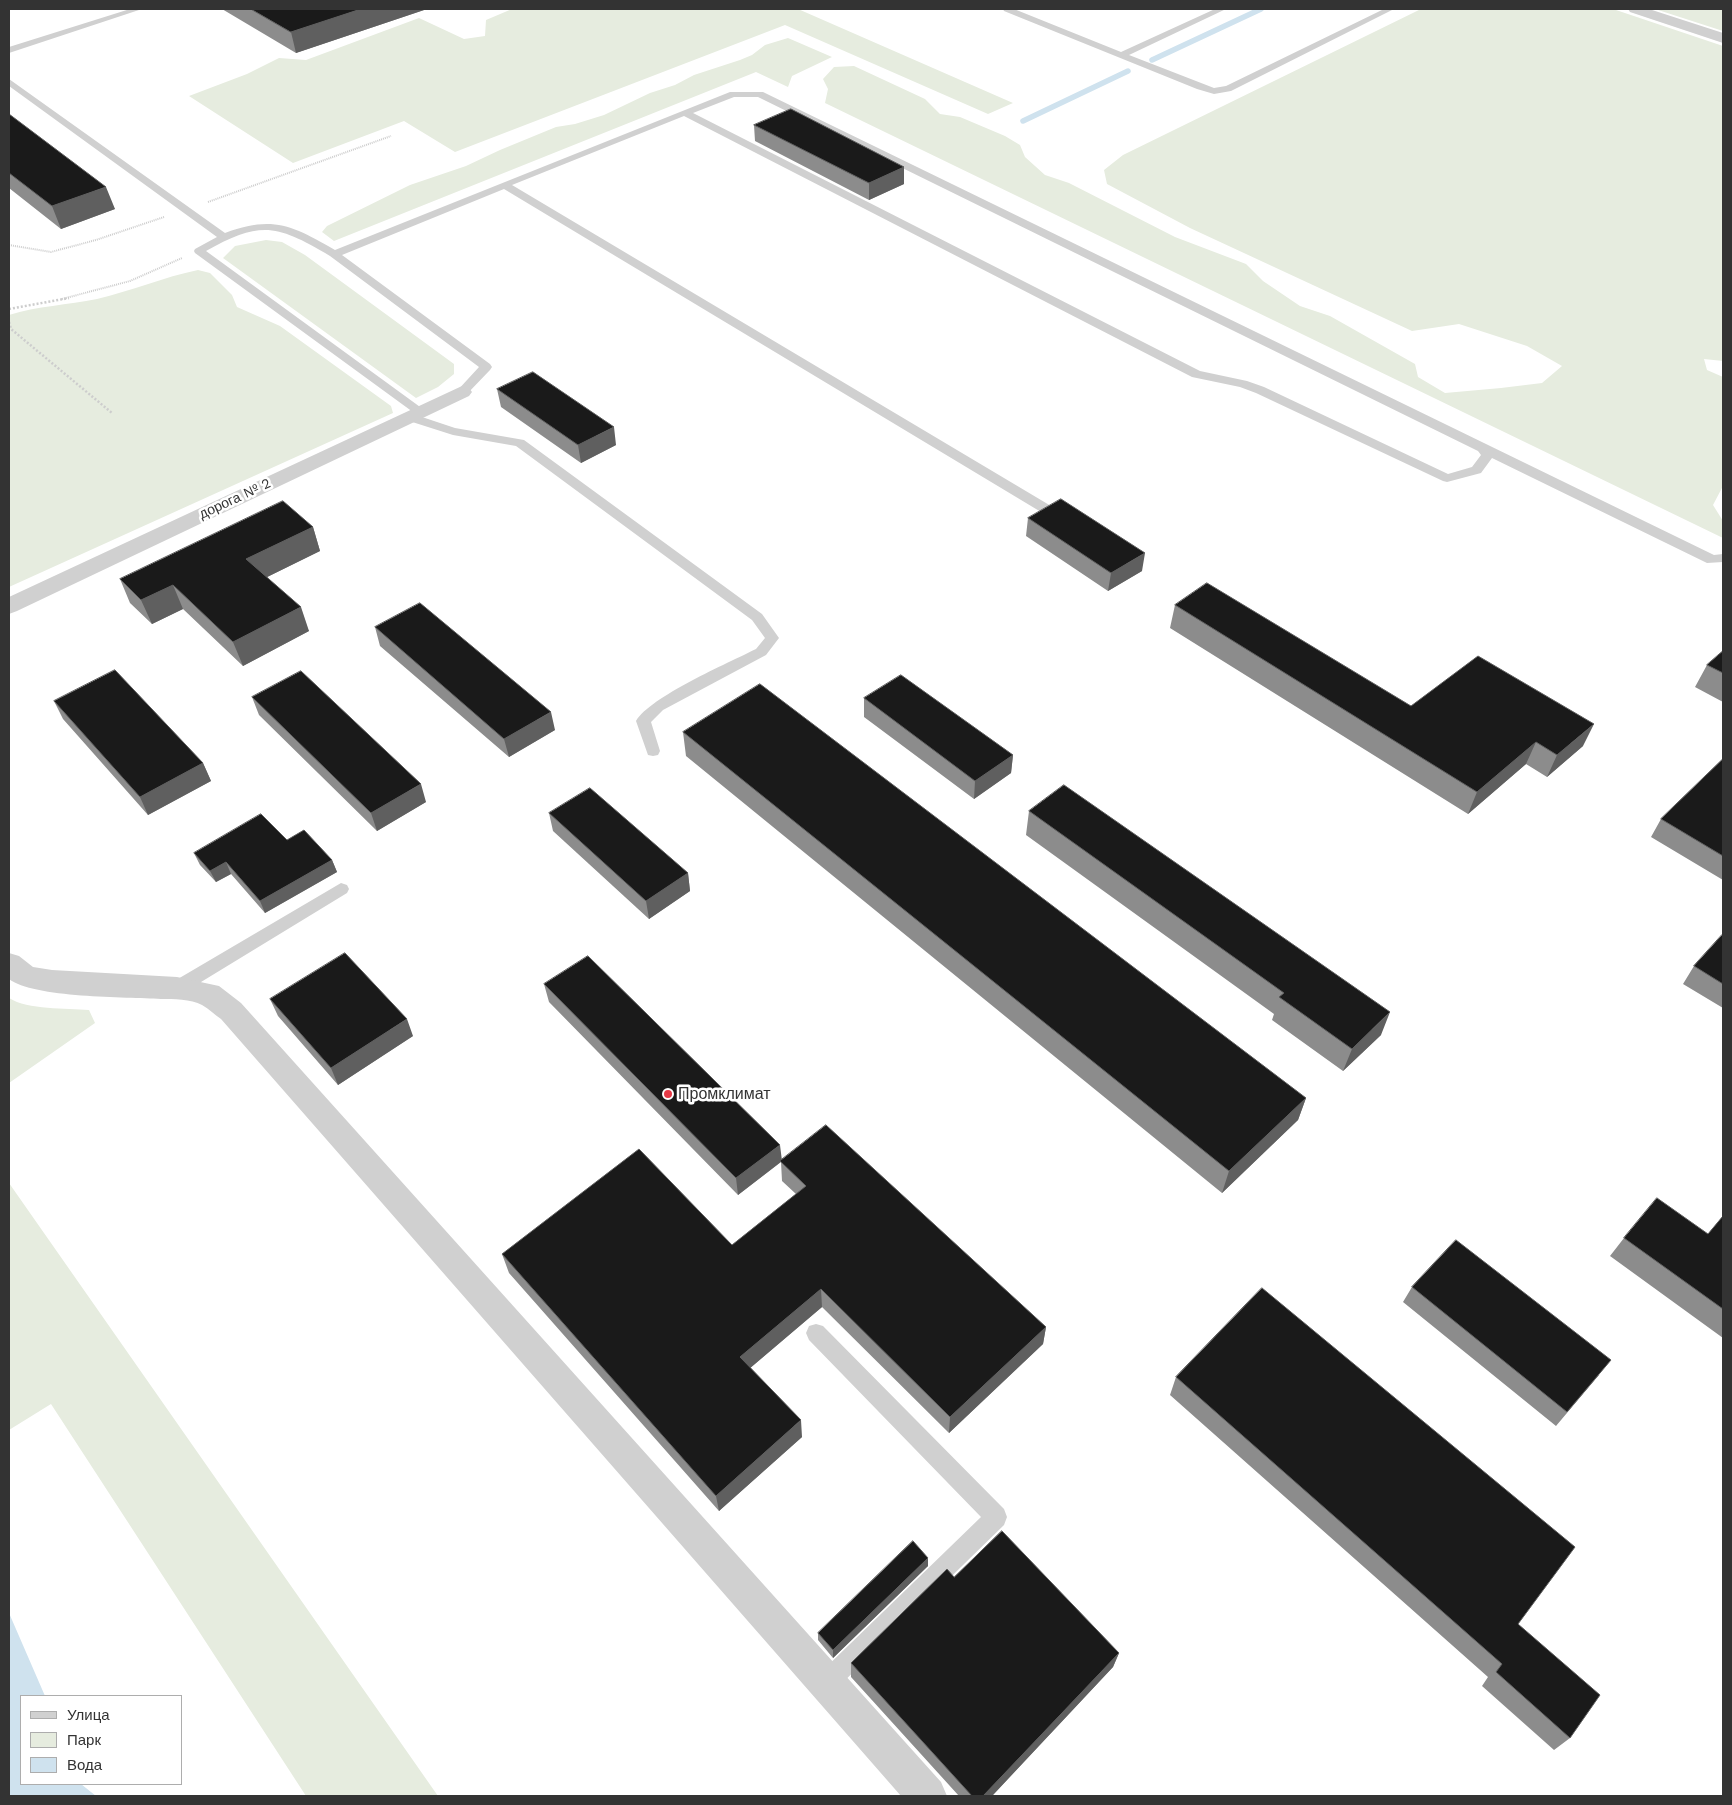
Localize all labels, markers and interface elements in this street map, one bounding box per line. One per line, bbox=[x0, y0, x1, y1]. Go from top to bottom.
street label: дорога № 2 bbox=[196, 475, 274, 523]
place label: Промклимат bbox=[678, 1084, 771, 1104]
marker: Промклимат bbox=[662, 1088, 674, 1100]
legend bbox=[20, 1695, 182, 1785]
text: Улица bbox=[67, 1706, 110, 1724]
text: Парк bbox=[67, 1731, 101, 1749]
text: Вода bbox=[67, 1756, 102, 1774]

